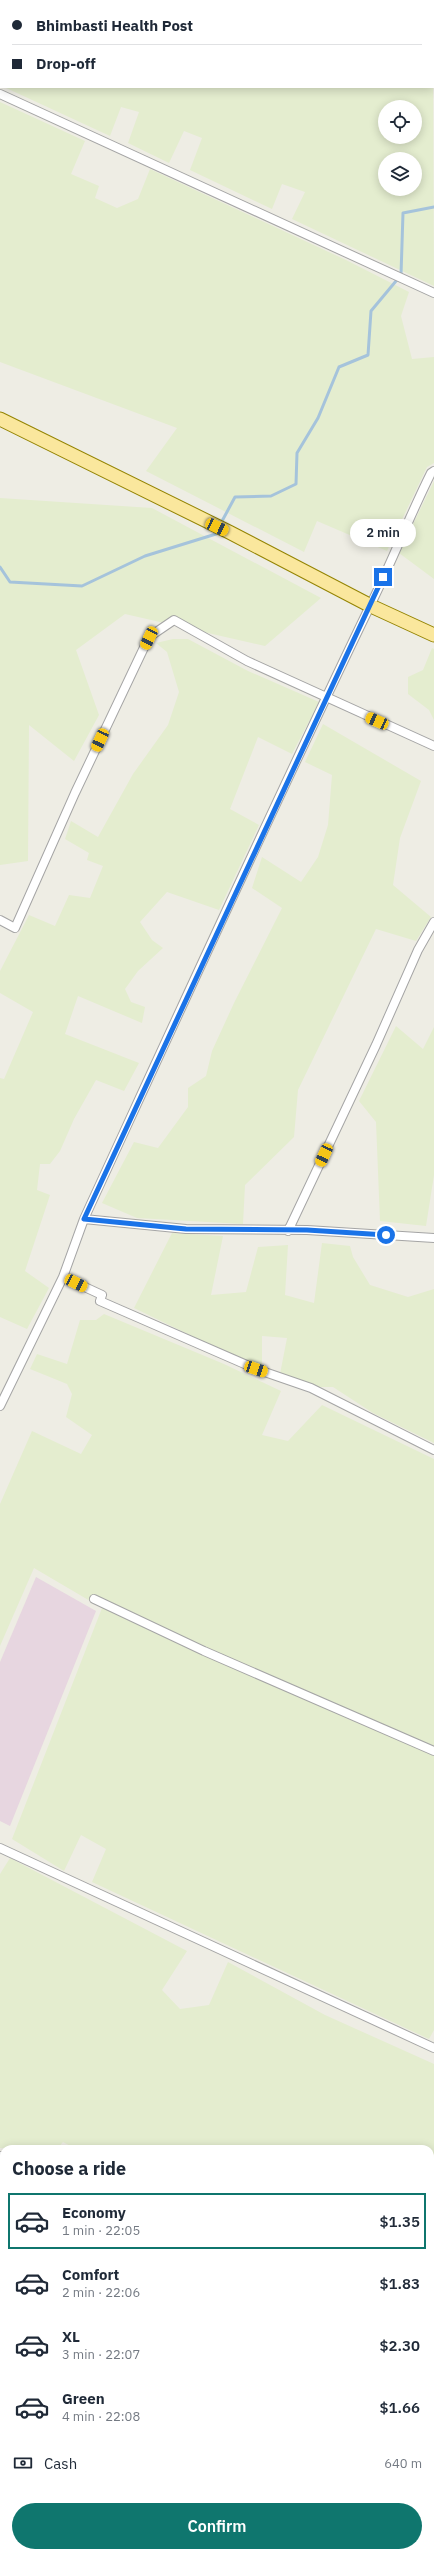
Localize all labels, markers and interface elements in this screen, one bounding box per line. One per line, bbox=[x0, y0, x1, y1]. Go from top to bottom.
text: Bhimbasti Health Post bbox=[36, 16, 193, 35]
text: Drop-off bbox=[36, 54, 96, 73]
map controls bbox=[378, 100, 422, 196]
button: locate bbox=[378, 100, 422, 144]
button: layers bbox=[378, 152, 422, 196]
car bbox=[204, 516, 230, 538]
callout: 2 min bbox=[350, 519, 416, 547]
text: 2 min bbox=[366, 524, 400, 541]
route end bbox=[374, 568, 392, 586]
car bbox=[138, 625, 160, 651]
car bbox=[364, 711, 390, 731]
car bbox=[89, 727, 111, 753]
car bbox=[313, 1142, 335, 1168]
route start bbox=[377, 1226, 395, 1244]
car bbox=[63, 1272, 89, 1294]
car bbox=[243, 1359, 269, 1379]
text: Choose a ride bbox=[12, 2157, 126, 2180]
icon: car bbox=[14, 2203, 50, 2239]
text: Economy bbox=[62, 2203, 126, 2222]
text: $1.35 bbox=[380, 2212, 420, 2231]
text: 1 min · 22:05 bbox=[62, 2222, 140, 2239]
icon: car bbox=[14, 2265, 50, 2301]
text: Comfort bbox=[62, 2265, 119, 2284]
text: $1.83 bbox=[380, 2274, 420, 2293]
text: 2 min · 22:06 bbox=[62, 2284, 140, 2301]
icon: car bbox=[14, 2327, 50, 2363]
text: XL bbox=[62, 2327, 80, 2346]
text: $2.30 bbox=[380, 2336, 420, 2355]
text: 3 min · 22:07 bbox=[62, 2346, 140, 2363]
icon: car bbox=[14, 2389, 50, 2425]
text: Green bbox=[62, 2389, 105, 2408]
text: $1.66 bbox=[380, 2398, 420, 2417]
text: 4 min · 22:08 bbox=[62, 2408, 140, 2425]
icon: cash bbox=[12, 2452, 34, 2474]
text: Cash bbox=[44, 2454, 77, 2473]
text: 640 m bbox=[384, 2455, 422, 2472]
button: Confirm bbox=[12, 2503, 422, 2549]

